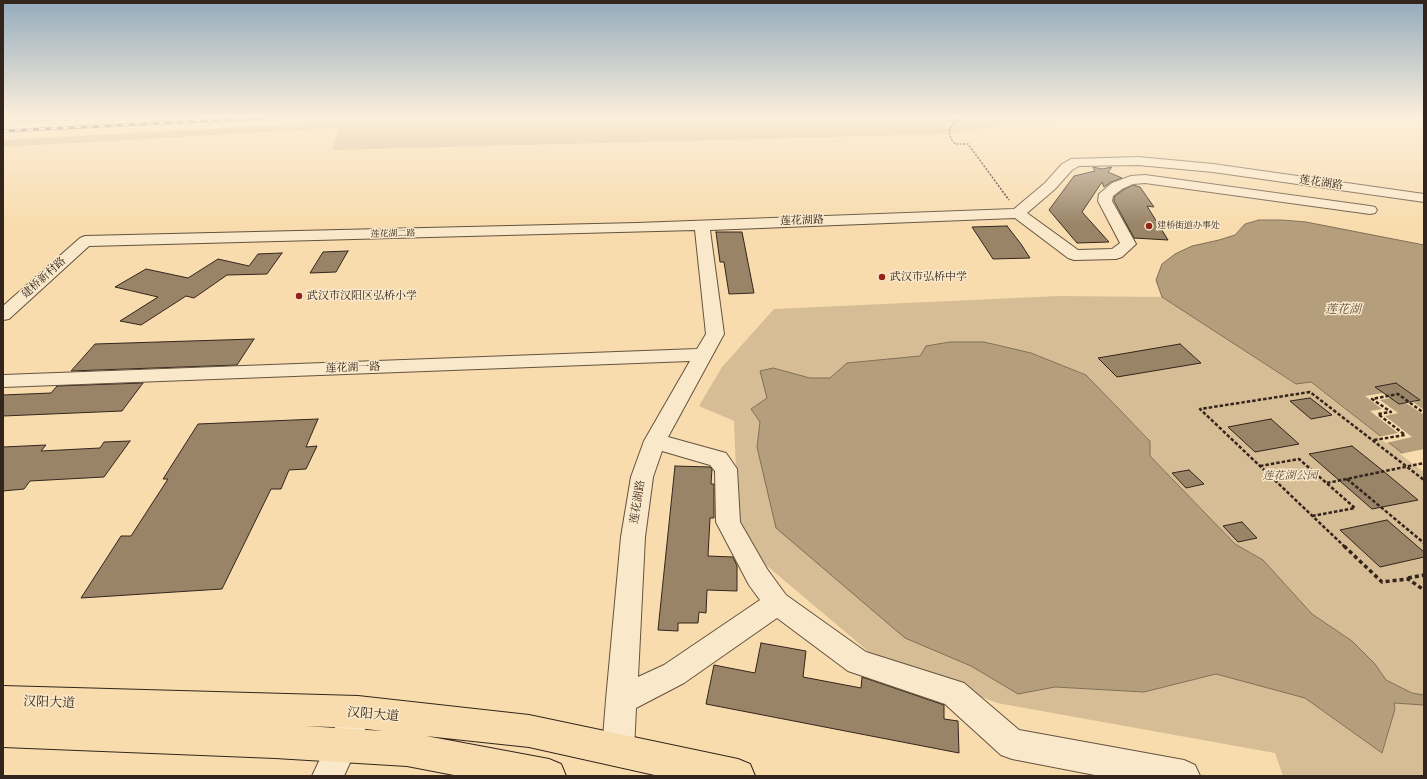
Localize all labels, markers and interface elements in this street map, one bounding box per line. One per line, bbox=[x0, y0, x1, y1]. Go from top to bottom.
street label: 莲花湖路 bbox=[1298, 173, 1344, 193]
street label: 莲花湖路 bbox=[780, 214, 824, 228]
marker: 建桥街道办事处 bbox=[1144, 221, 1154, 231]
place label: 建桥街道办事处 bbox=[1157, 221, 1220, 231]
street label: 莲花湖二路 bbox=[370, 228, 416, 240]
street label: 建桥新村路 bbox=[19, 255, 69, 301]
place label: 武汉市弘桥中学 bbox=[890, 270, 967, 284]
marker: 武汉市弘桥中学 bbox=[877, 272, 887, 282]
place label: 武汉市汉阳区弘桥小学 bbox=[307, 289, 417, 303]
marker: 武汉市汉阳区弘桥小学 bbox=[294, 291, 304, 301]
water label: 莲花湖 bbox=[1325, 303, 1361, 317]
street label: 莲花湖一路 bbox=[325, 360, 381, 376]
park label: 莲花湖公园 bbox=[1263, 469, 1317, 483]
street label: 莲花湖路 bbox=[628, 479, 648, 525]
street label: 汉阳大道 bbox=[23, 694, 75, 712]
street label: 汉阳大道 bbox=[346, 705, 400, 725]

